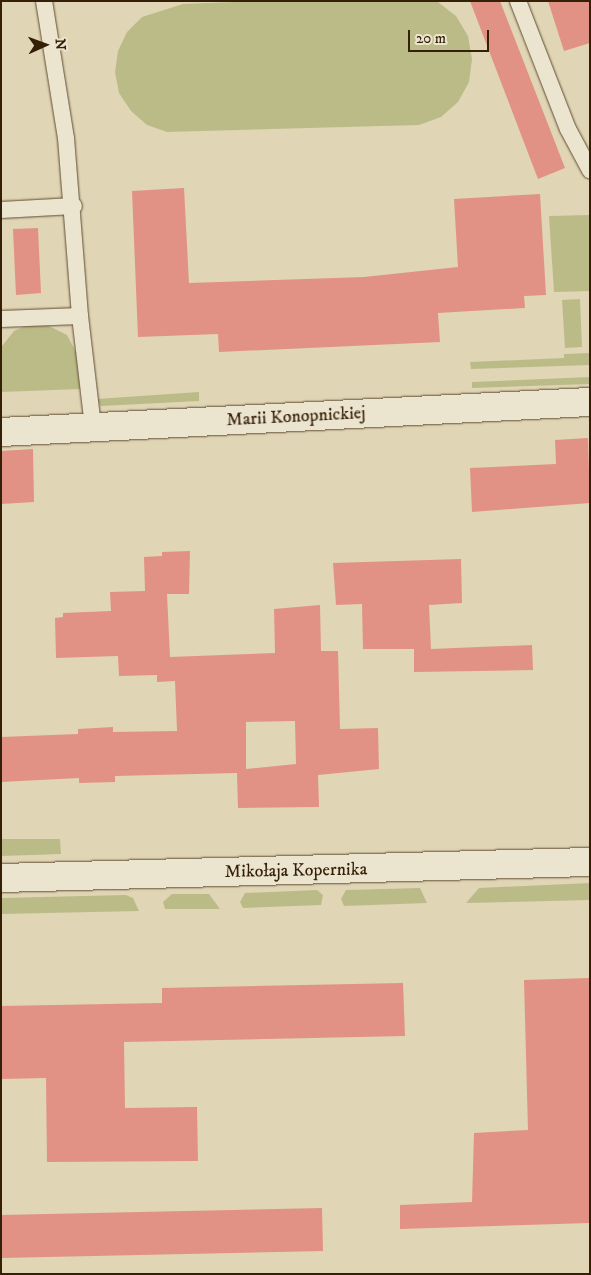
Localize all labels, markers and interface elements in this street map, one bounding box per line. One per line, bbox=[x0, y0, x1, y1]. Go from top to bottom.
north arrow bbox=[20, 20, 70, 70]
scale bar bbox=[411, 20, 492, 52]
text: 20 m bbox=[416, 29, 446, 48]
text: N bbox=[51, 38, 69, 51]
street label: Marii Konopnickiej bbox=[226, 403, 366, 431]
street label: Mikołaja Kopernika bbox=[225, 859, 367, 883]

